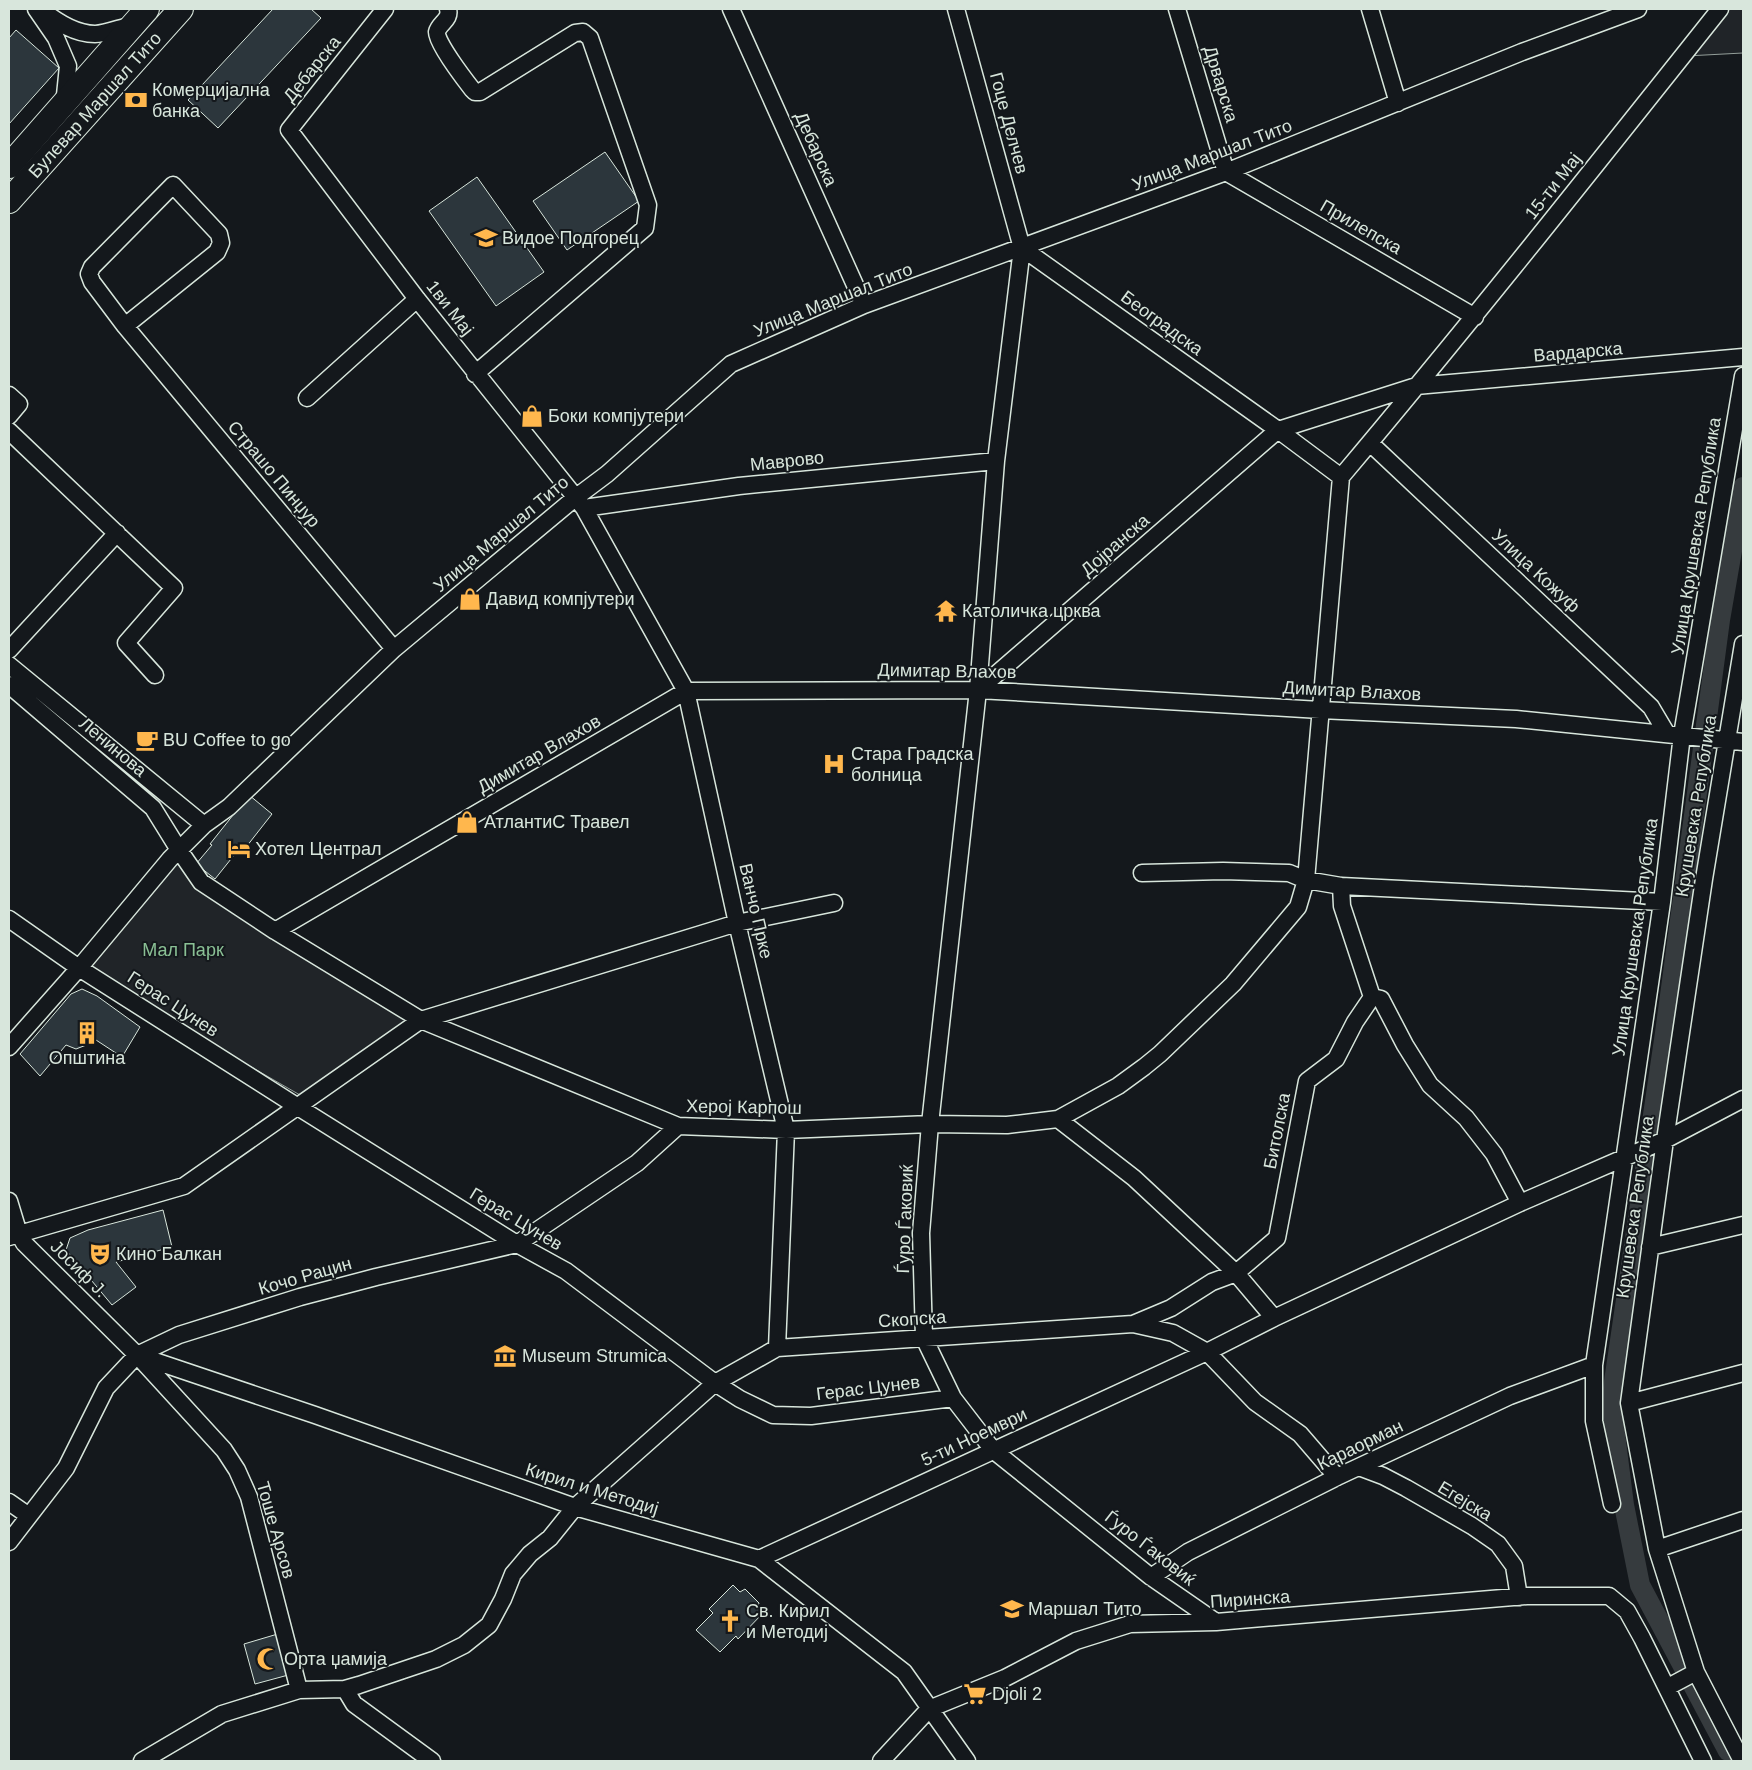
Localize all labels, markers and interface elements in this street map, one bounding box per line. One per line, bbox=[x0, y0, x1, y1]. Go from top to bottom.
street label: Булевар Маршал Тито bbox=[25, 28, 165, 182]
street label: Дебарска bbox=[279, 31, 345, 106]
street label: Дрварска bbox=[1200, 43, 1242, 126]
street label: Гоце Делчев bbox=[986, 70, 1032, 176]
place label: Комерцијална банка bbox=[152, 80, 271, 121]
bank icon: Комерцијална банка bbox=[123, 87, 149, 113]
street label: Дебарска bbox=[791, 109, 842, 190]
street label: Улица Маршал Тито bbox=[1129, 115, 1295, 195]
street label: 15-ти Мај bbox=[1521, 149, 1585, 223]
street label: Прилепска bbox=[1317, 196, 1406, 259]
school or university icon: Видое Подгорец bbox=[473, 225, 499, 251]
place label: Видое Подгорец bbox=[502, 228, 639, 248]
street label: Улица Маршал Тито bbox=[751, 259, 915, 341]
street label: 1ви Мај bbox=[422, 277, 478, 339]
street label: Београдска bbox=[1117, 287, 1208, 360]
street label: Вардарска bbox=[1533, 338, 1624, 366]
shop icon: Боки компјутери bbox=[519, 403, 545, 429]
place label: Боки компјутери bbox=[548, 406, 684, 426]
street label: Улица Крушевска Република bbox=[1667, 415, 1725, 656]
street label: Страшо Пинџур bbox=[224, 417, 324, 531]
street label: Маврово bbox=[749, 447, 825, 475]
street label: Улица Маршал Тито bbox=[430, 472, 572, 596]
street label: Дојранска bbox=[1077, 509, 1154, 580]
street label: Улица Кожуф bbox=[1488, 525, 1584, 617]
shop icon: Давид компјутери bbox=[457, 586, 483, 612]
place label: Давид компјутери bbox=[486, 589, 635, 609]
temple icon: Католичка црква bbox=[933, 598, 959, 624]
place label: Католичка црква bbox=[962, 601, 1102, 621]
street label: Димитар Влахов bbox=[878, 660, 1016, 682]
street label: Димитар Влахов bbox=[1282, 677, 1422, 705]
street label: Димитар Влахов bbox=[474, 711, 604, 797]
street label: Ленинова bbox=[75, 713, 151, 781]
street label: Крушевска Република bbox=[1672, 713, 1720, 898]
cafe icon: BU Coffee to go bbox=[134, 727, 160, 753]
place label: BU Coffee to go bbox=[163, 730, 291, 750]
place label: Стара Градска болница bbox=[851, 744, 975, 785]
hospital icon: Стара Градска болница bbox=[821, 751, 847, 777]
shop icon: АтлантиС Травел bbox=[454, 809, 480, 835]
place label: АтлантиС Травел bbox=[484, 812, 630, 832]
street label: Улица Крушевска Република bbox=[1608, 816, 1662, 1057]
hotel icon: Хотел Централ bbox=[226, 836, 252, 862]
place label: Хотел Централ bbox=[255, 839, 381, 859]
street label: Ванчо Прке bbox=[735, 861, 777, 961]
park label: Мал Парк bbox=[142, 940, 224, 960]
street label: Герас Цунев bbox=[124, 967, 222, 1041]
building icon: Општина bbox=[74, 1020, 100, 1046]
place label: Општина bbox=[49, 1048, 126, 1068]
street label: Битолска bbox=[1260, 1090, 1294, 1171]
street label: Херој Карпош bbox=[686, 1096, 802, 1118]
street label: Крушевска Република bbox=[1612, 1114, 1658, 1299]
street label: Ѓуро Ѓаковиќ bbox=[893, 1164, 917, 1274]
street label: Герас Цунев bbox=[466, 1184, 566, 1254]
street label: Јосиф Ј. bbox=[47, 1237, 111, 1301]
theatre icon: Кино Балкан bbox=[87, 1241, 113, 1267]
place label: Кино Балкан bbox=[116, 1244, 222, 1264]
street label: Кочо Рацин bbox=[256, 1253, 354, 1299]
street label: Скопска bbox=[877, 1307, 948, 1331]
museum icon: Museum Strumica bbox=[492, 1343, 518, 1369]
place label: Museum Strumica bbox=[522, 1346, 668, 1366]
street label: Герас Цунев bbox=[815, 1372, 921, 1404]
street label: 5-ти Ноември bbox=[918, 1404, 1030, 1470]
street label: Караорман bbox=[1314, 1416, 1406, 1474]
street label: Кирил и Методиј bbox=[523, 1459, 661, 1519]
street label: Егејска bbox=[1434, 1477, 1496, 1525]
street label: Тоше Арсов bbox=[253, 1479, 299, 1581]
street label: Ѓуро Ѓаковиќ bbox=[1101, 1507, 1199, 1589]
street label: Пиринска bbox=[1209, 1586, 1292, 1612]
school or university icon: Маршал Тито bbox=[999, 1596, 1025, 1622]
place label: Маршал Тито bbox=[1028, 1599, 1141, 1619]
place label: Св. Кирил и Методиј bbox=[746, 1601, 830, 1642]
church icon: Св. Кирил и Методиј bbox=[717, 1608, 743, 1634]
mosque icon: Орта џамија bbox=[255, 1646, 281, 1672]
place label: Орта џамија bbox=[284, 1649, 388, 1669]
supermarket icon: Djoli 2 bbox=[962, 1681, 988, 1707]
place label: Djoli 2 bbox=[992, 1684, 1042, 1704]

